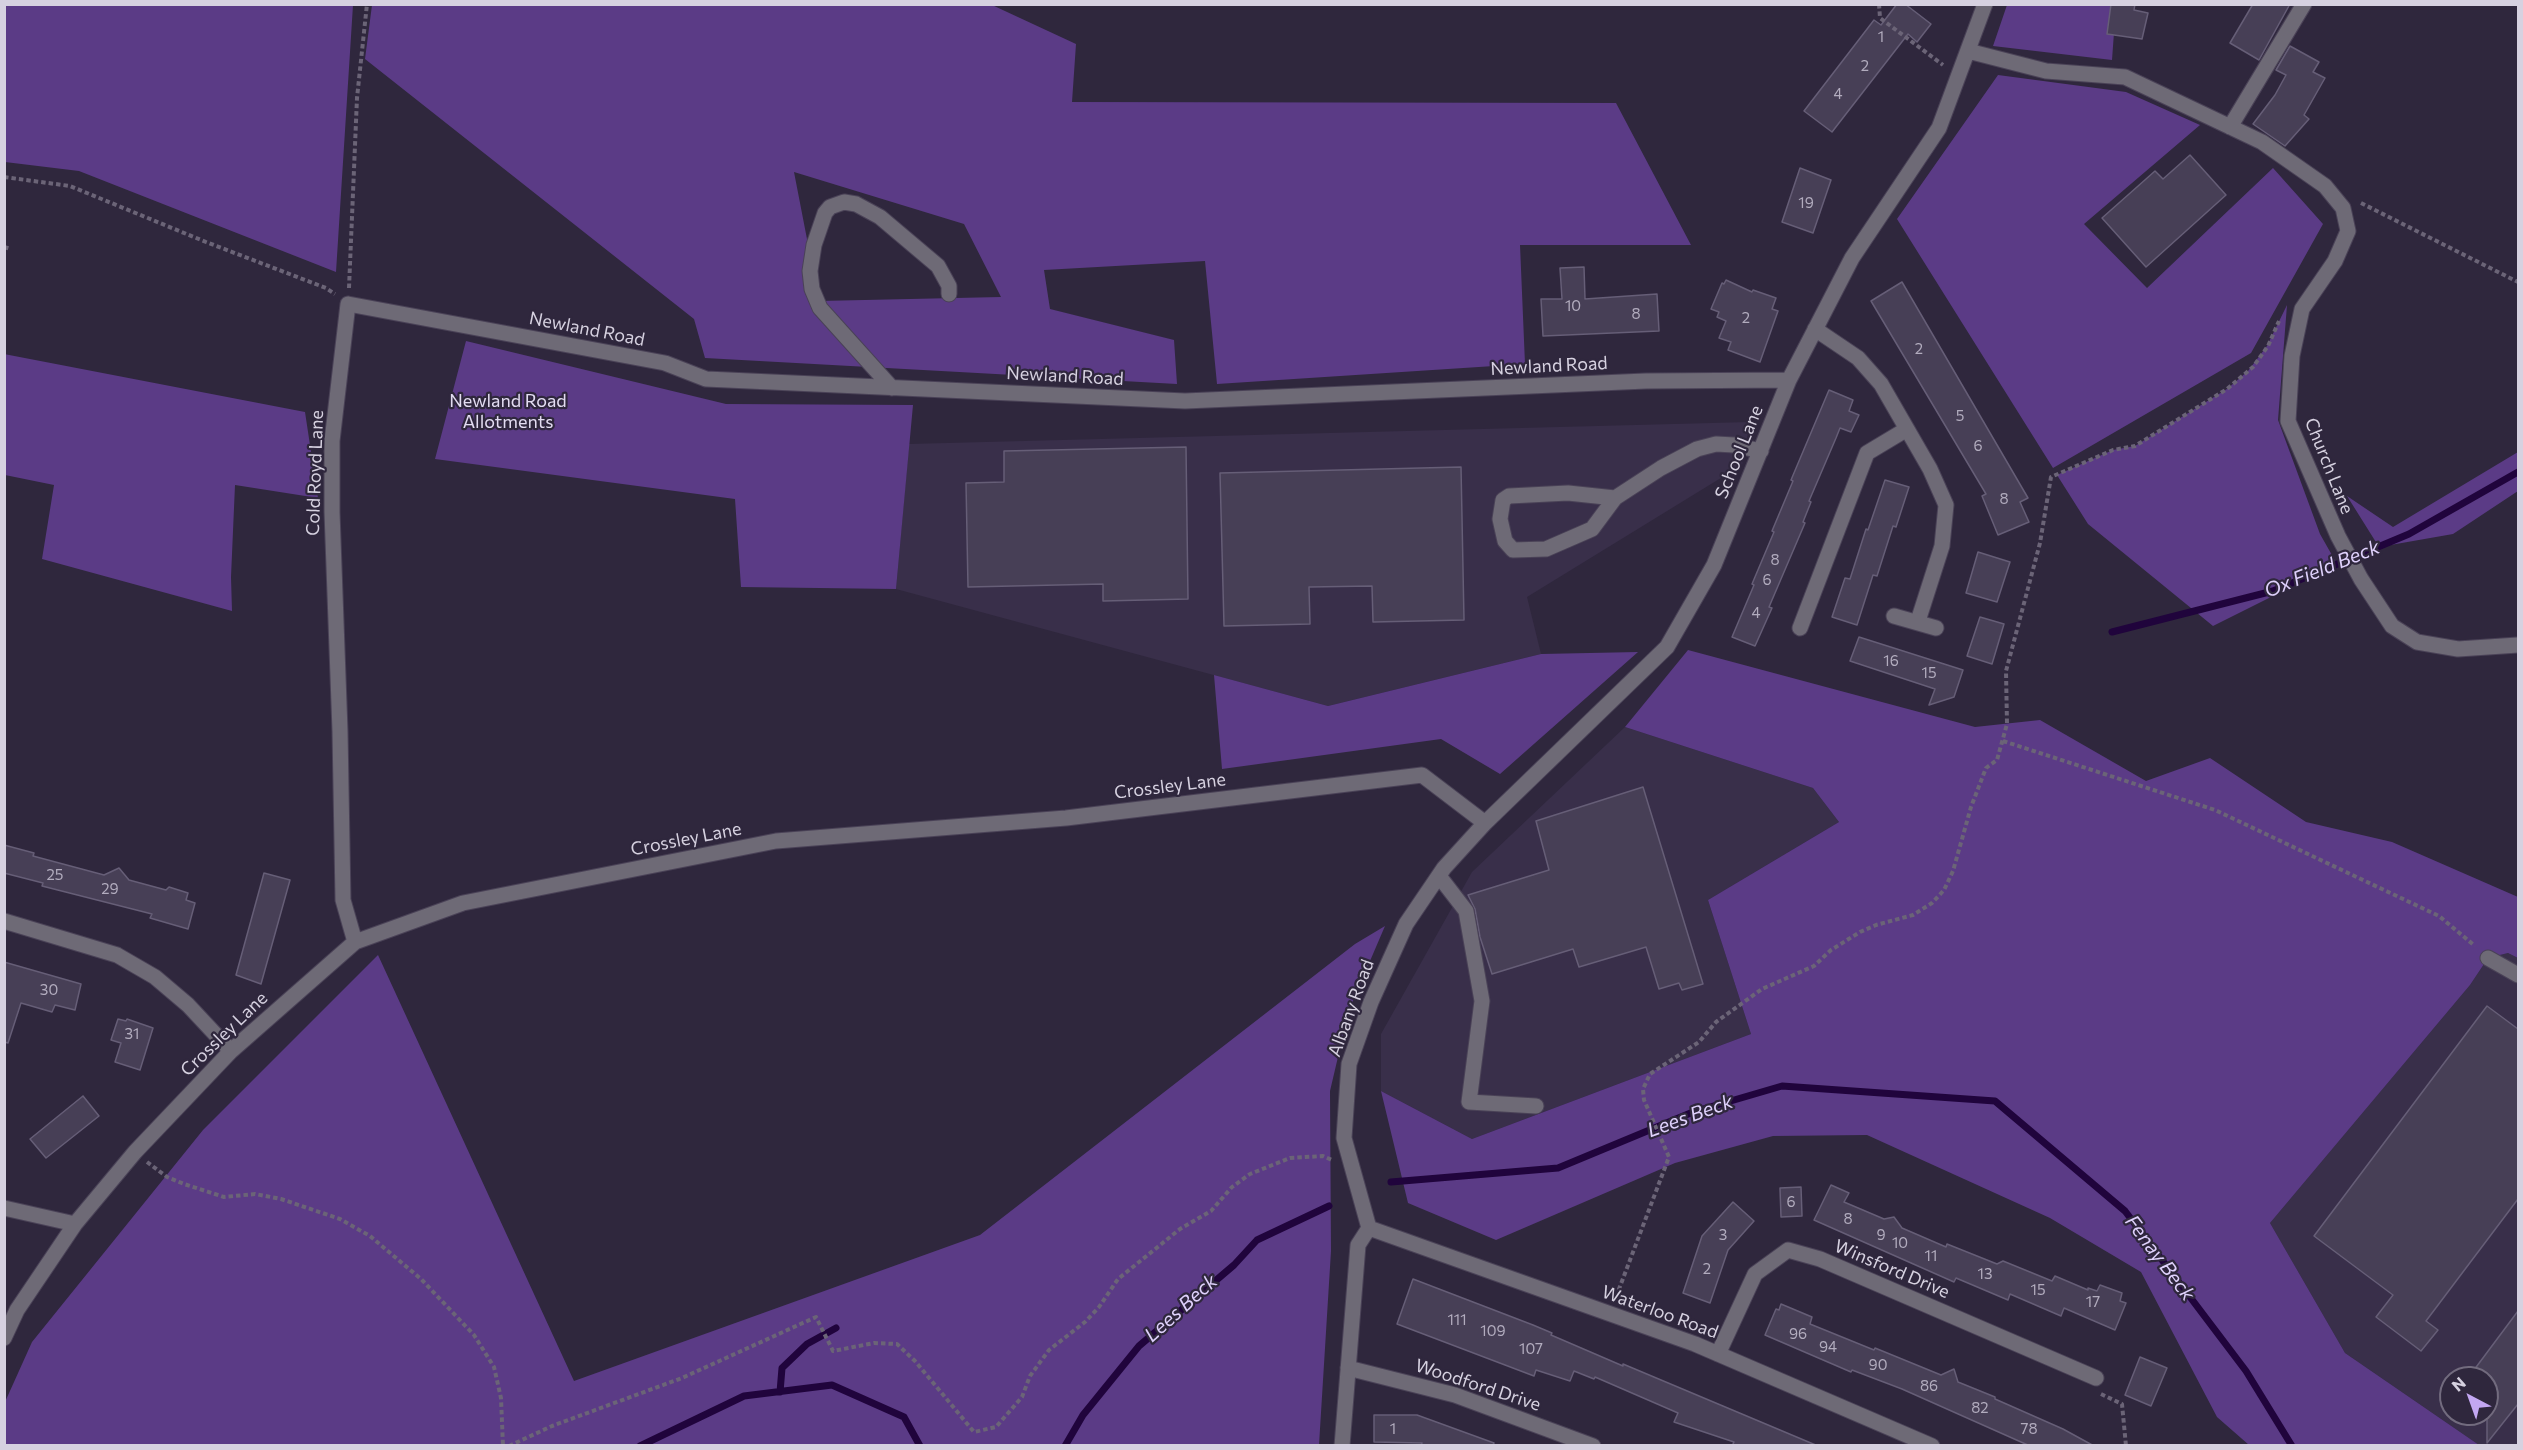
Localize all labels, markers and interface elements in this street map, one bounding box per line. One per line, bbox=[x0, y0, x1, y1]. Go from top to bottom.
house number: 1 bbox=[1878, 28, 1884, 46]
house number: 2 bbox=[1861, 57, 1869, 75]
house number: 4 bbox=[1834, 85, 1842, 103]
house number: 19 bbox=[1798, 194, 1814, 212]
house number: 10 bbox=[1565, 297, 1581, 315]
house number: 8 bbox=[1631, 305, 1641, 323]
street label: Newland Road bbox=[527, 307, 647, 351]
house number: 2 bbox=[1742, 309, 1750, 327]
house number: 2 bbox=[1915, 340, 1923, 358]
street label: Newland Road bbox=[1490, 352, 1608, 380]
street label: Newland Road bbox=[1006, 362, 1124, 390]
park label: Newland Road Allotments bbox=[449, 390, 567, 432]
street label: School Lane bbox=[1710, 402, 1768, 502]
house number: 5 bbox=[1956, 407, 1964, 425]
street label: Cold Royd Lane bbox=[302, 410, 328, 536]
street label: Church Lane bbox=[2300, 415, 2358, 517]
house number: 6 bbox=[1973, 437, 1983, 455]
house number: 8 bbox=[1999, 490, 2009, 508]
water label: Ox Field Beck bbox=[2261, 535, 2383, 603]
house number: 8 bbox=[1770, 551, 1780, 569]
house number: 6 bbox=[1762, 571, 1772, 589]
house number: 4 bbox=[1752, 604, 1760, 622]
house number: 16 bbox=[1883, 652, 1899, 670]
house number: 15 bbox=[1921, 664, 1937, 682]
street label: Crossley Lane bbox=[1113, 768, 1227, 804]
street label: Crossley Lane bbox=[629, 818, 743, 860]
house number: 25 bbox=[47, 866, 63, 884]
house number: 29 bbox=[101, 880, 119, 898]
street label: Albany Road bbox=[1323, 956, 1379, 1060]
house number: 30 bbox=[40, 981, 58, 999]
street label: Crossley Lane bbox=[176, 987, 272, 1081]
house number: 31 bbox=[125, 1025, 139, 1043]
water label: Lees Beck bbox=[1644, 1089, 1736, 1143]
house number: 6 bbox=[1786, 1193, 1796, 1211]
house number: 8 bbox=[1843, 1210, 1853, 1228]
water label: Fenay Beck bbox=[2120, 1210, 2200, 1306]
house number: 3 bbox=[1719, 1226, 1727, 1244]
house number: 9 bbox=[1876, 1226, 1886, 1244]
house number: 10 bbox=[1892, 1234, 1908, 1252]
street label: Winsford Drive bbox=[1831, 1235, 1953, 1303]
house number: 11 bbox=[1925, 1247, 1937, 1265]
house number: 2 bbox=[1703, 1260, 1711, 1278]
house number: 13 bbox=[1978, 1265, 1992, 1283]
water label: Lees Beck bbox=[1140, 1269, 1222, 1347]
street label: Waterloo Road bbox=[1599, 1281, 1721, 1343]
house number: 15 bbox=[2030, 1281, 2046, 1299]
house number: 17 bbox=[2086, 1293, 2100, 1311]
house number: 111 bbox=[1447, 1311, 1467, 1329]
house number: 109 bbox=[1480, 1322, 1506, 1340]
house number: 96 bbox=[1789, 1325, 1807, 1343]
house number: 94 bbox=[1819, 1338, 1837, 1356]
house number: 107 bbox=[1519, 1340, 1543, 1358]
street label: Woodford Drive bbox=[1413, 1355, 1543, 1415]
house number: 90 bbox=[1869, 1356, 1887, 1374]
north arrow bbox=[2439, 1366, 2499, 1426]
text: N bbox=[2447, 1372, 2469, 1395]
house number: 86 bbox=[1920, 1377, 1938, 1395]
house number: 82 bbox=[1971, 1399, 1989, 1417]
house number: 1 bbox=[1390, 1420, 1396, 1438]
house number: 78 bbox=[2021, 1420, 2037, 1438]

